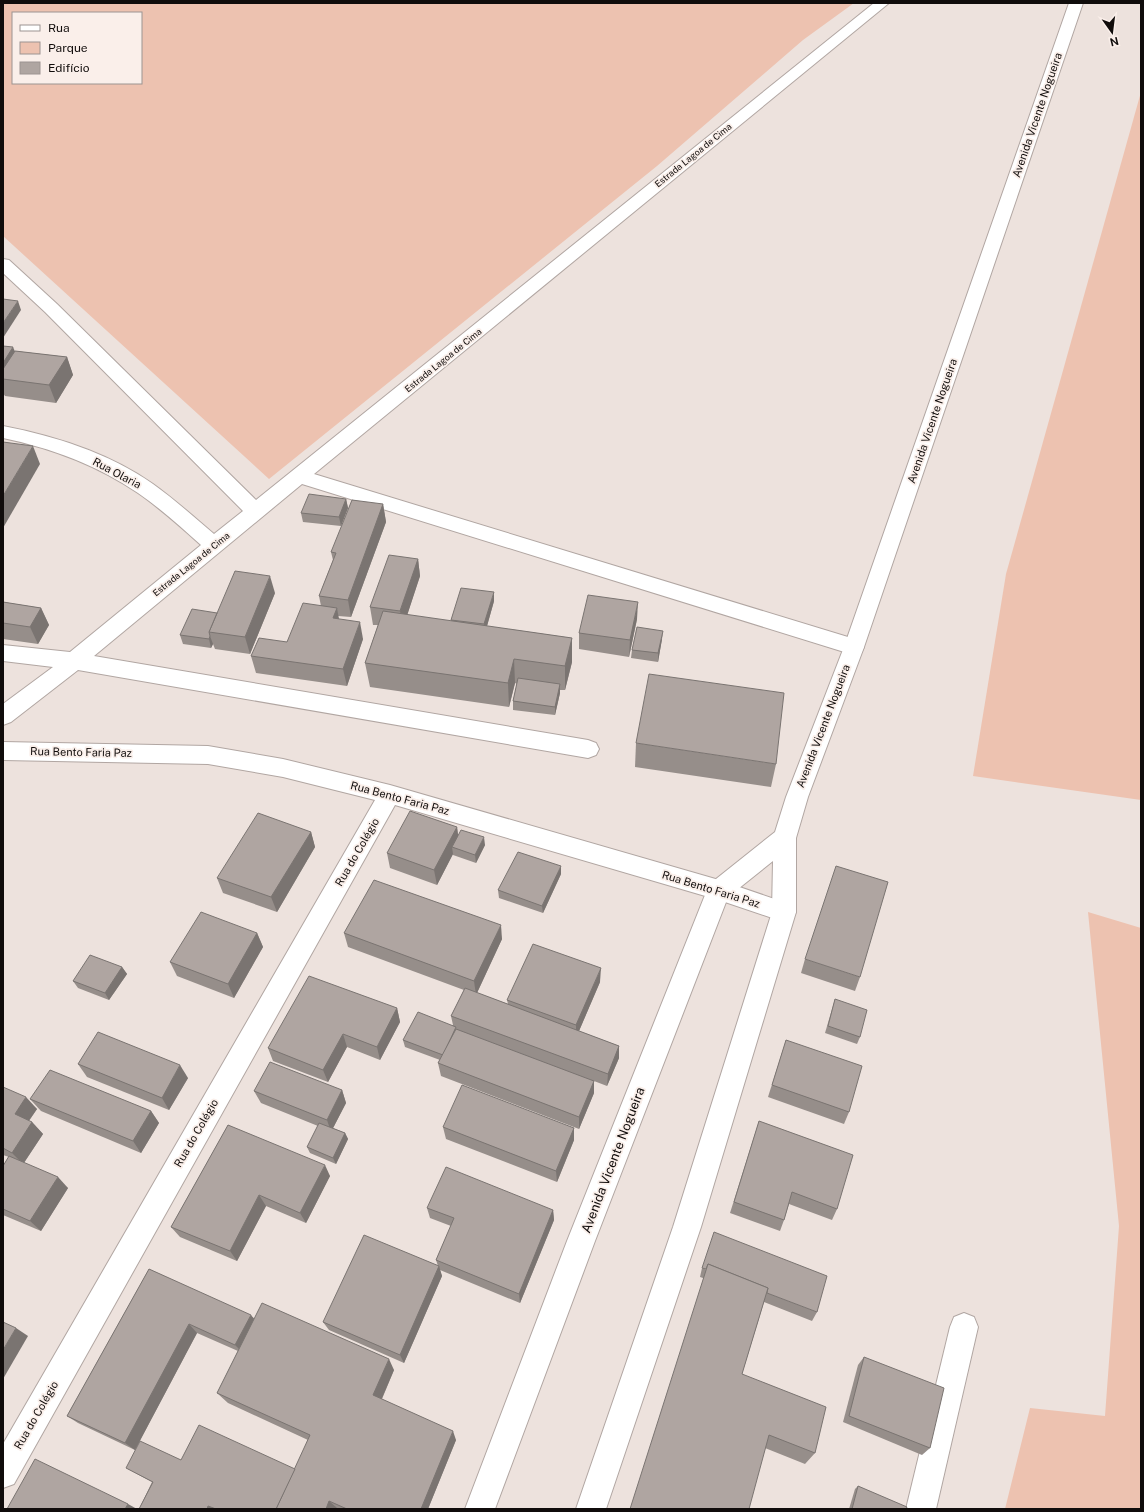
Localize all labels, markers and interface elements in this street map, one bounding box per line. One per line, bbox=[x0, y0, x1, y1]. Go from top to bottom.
legend bbox=[12, 12, 142, 84]
north arrow bbox=[1092, 12, 1132, 52]
text: Rua bbox=[48, 21, 70, 35]
text: N bbox=[1109, 35, 1120, 49]
text: Parque bbox=[48, 41, 88, 55]
street label: Avenida Vicente Nogueira bbox=[1010, 51, 1064, 179]
text: Edifício bbox=[48, 61, 90, 75]
street label: Estrada Lagoa de Cima bbox=[652, 121, 734, 189]
street label: Estrada Lagoa de Cima bbox=[402, 326, 484, 394]
street label: Avenida Vicente Nogueira bbox=[905, 357, 959, 485]
street label: Rua Olaria bbox=[91, 455, 143, 491]
street label: Estrada Lagoa de Cima bbox=[150, 530, 232, 598]
street label: Avenida Vicente Nogueira bbox=[794, 663, 852, 789]
street label: Rua Bento Faria Paz bbox=[30, 745, 132, 759]
street label: Rua Bento Faria Paz bbox=[349, 779, 451, 817]
street label: Rua do Colégio bbox=[333, 816, 381, 888]
street label: Rua Bento Faria Paz bbox=[661, 868, 761, 910]
street label: Avenida Vicente Nogueira bbox=[578, 1085, 648, 1235]
street label: Rua do Colégio bbox=[172, 1097, 220, 1169]
street label: Rua do Colégio bbox=[12, 1379, 60, 1451]

